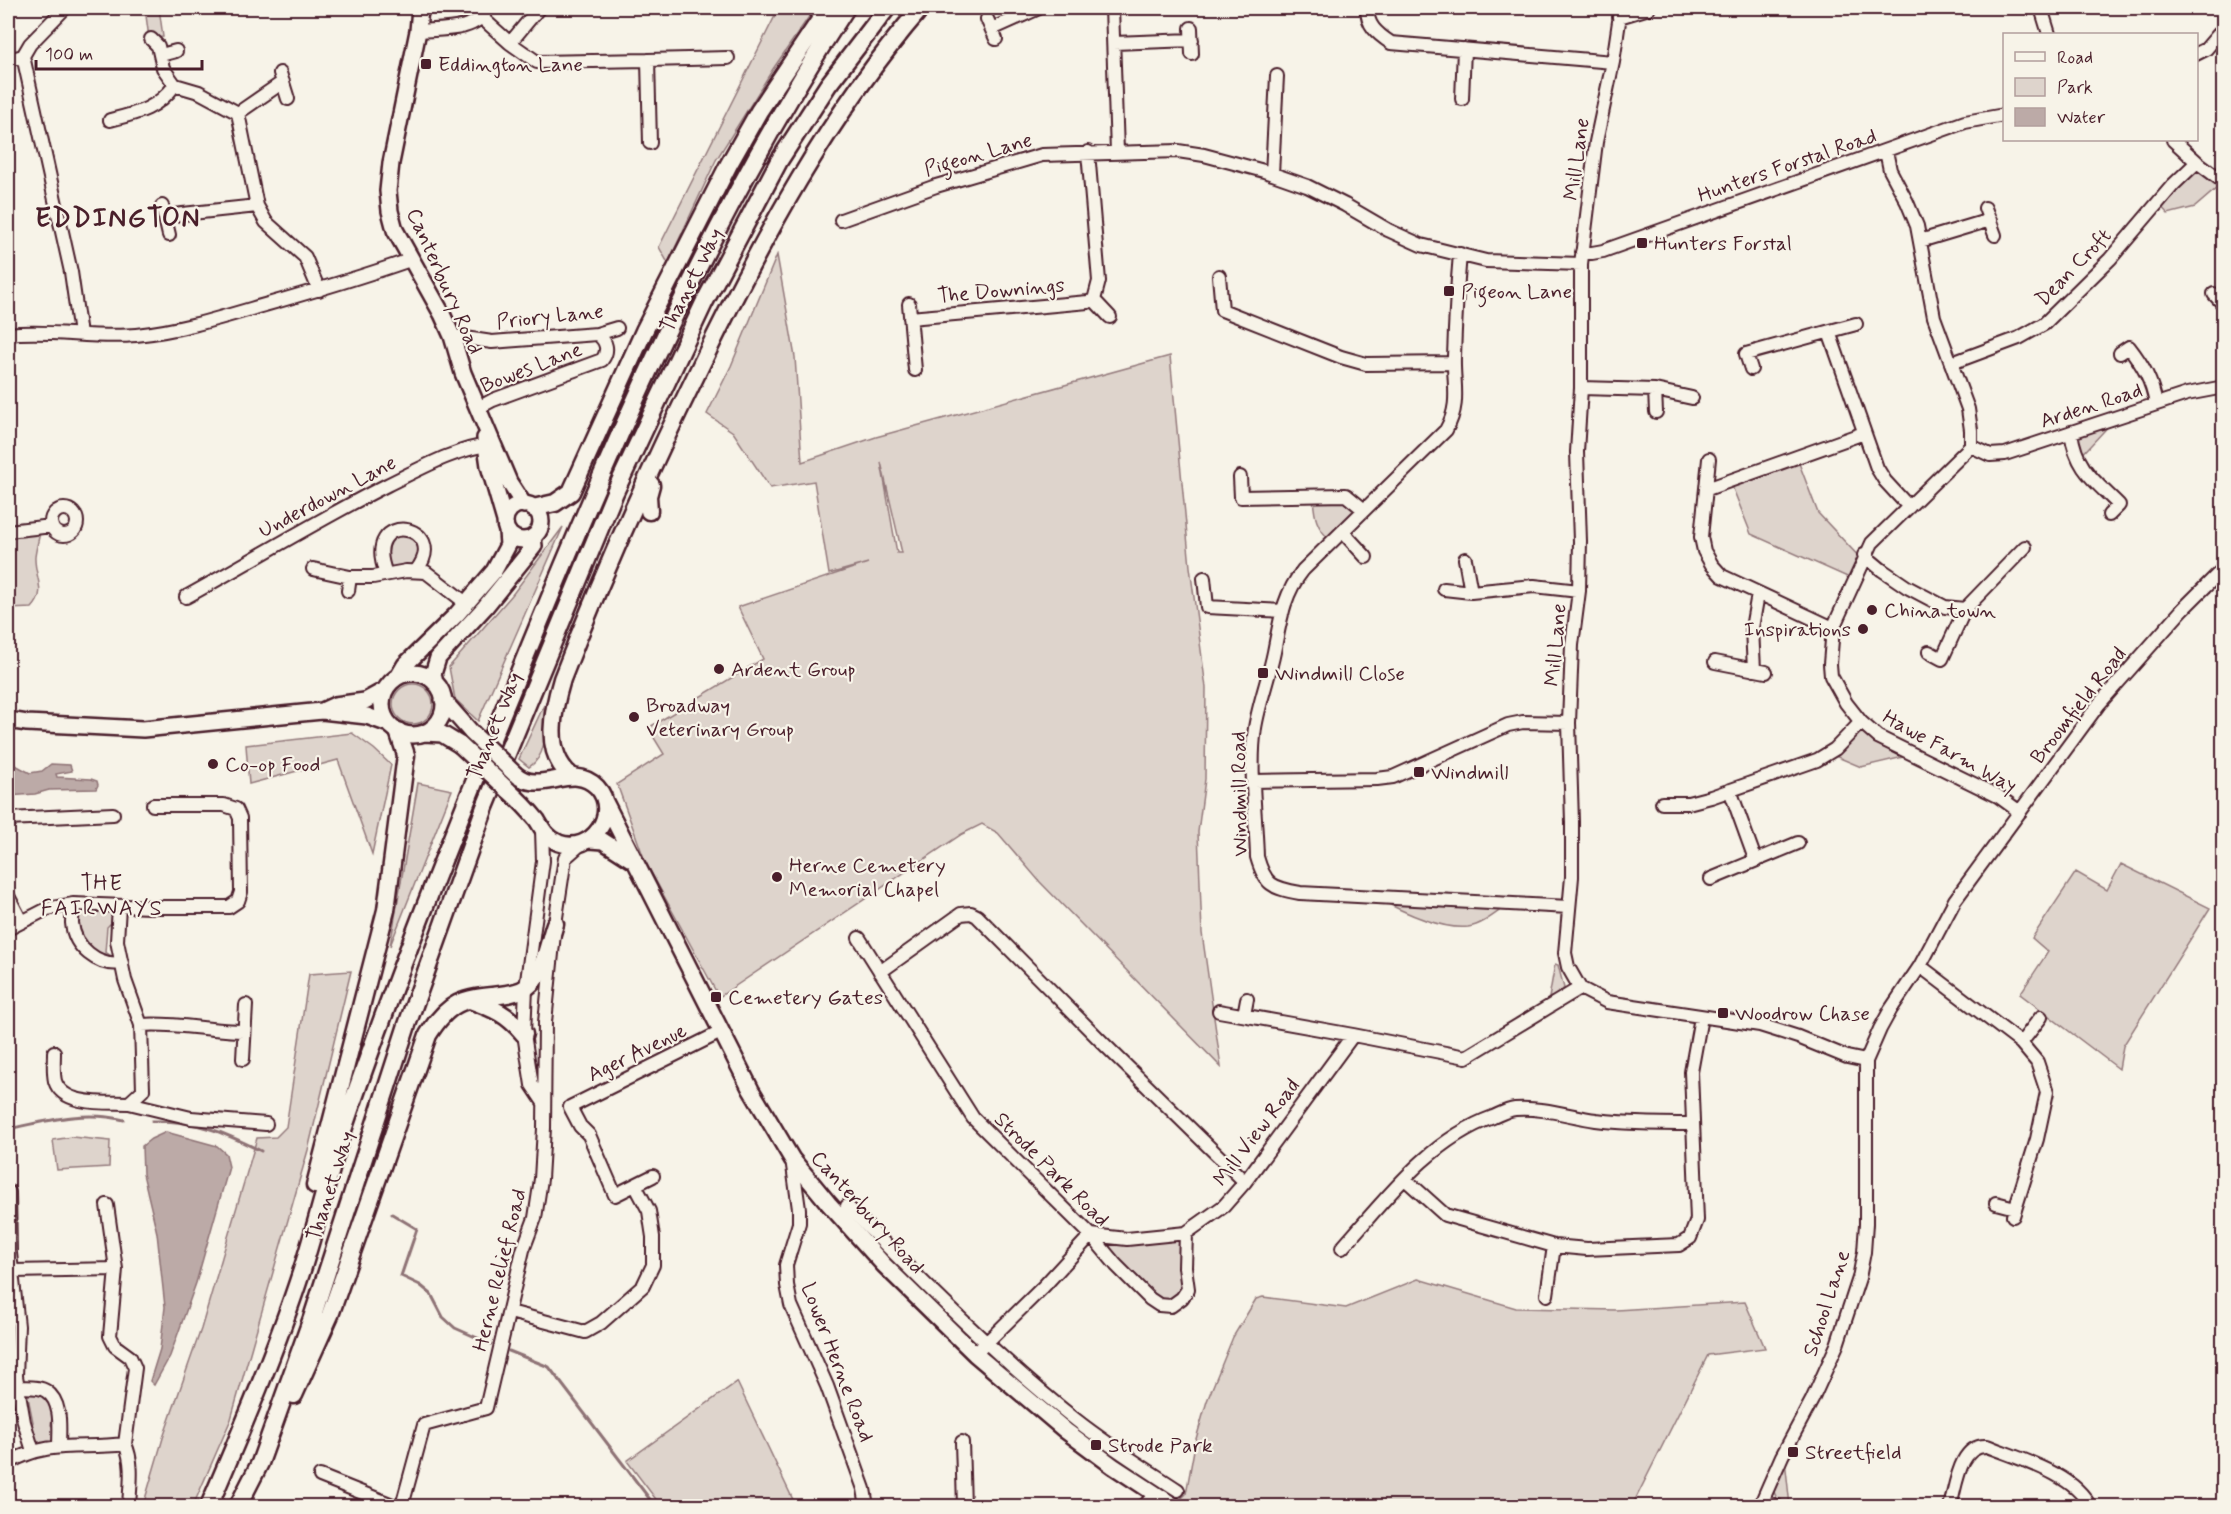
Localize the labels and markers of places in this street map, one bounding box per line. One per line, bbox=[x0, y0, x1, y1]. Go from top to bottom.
place label: Eddington Lane bbox=[438, 51, 583, 79]
marker: Eddington Lane bbox=[419, 57, 433, 71]
place label: Hunters Forstal bbox=[1654, 230, 1792, 258]
marker: Hunters Forstal bbox=[1635, 236, 1649, 250]
place label: Pigeon Lane bbox=[1461, 278, 1572, 308]
marker: Pigeon Lane bbox=[1442, 284, 1456, 298]
place label: China town bbox=[1884, 597, 1997, 625]
marker: China town bbox=[1865, 603, 1879, 617]
place label: Inspirations bbox=[1744, 616, 1851, 644]
marker: Inspirations bbox=[1856, 622, 1870, 636]
place label: Ardent Group bbox=[731, 656, 856, 684]
place label: Windmill Close bbox=[1275, 660, 1405, 688]
marker: Ardent Group bbox=[712, 662, 726, 676]
marker: Windmill Close bbox=[1256, 666, 1270, 680]
place label: Broadway Veterinary Group bbox=[646, 692, 794, 744]
marker: Broadway Veterinary Group bbox=[627, 710, 641, 724]
place label: Co-op Food bbox=[225, 751, 320, 779]
marker: Co-op Food bbox=[206, 757, 220, 771]
place label: Windmill bbox=[1431, 759, 1509, 787]
marker: Windmill bbox=[1412, 765, 1426, 779]
place label: Herne Cemetery Memorial Chapel bbox=[789, 852, 946, 904]
marker: Herne Cemetery Memorial Chapel bbox=[770, 870, 784, 884]
place label: Cemetery Gates bbox=[728, 984, 883, 1012]
marker: Cemetery Gates bbox=[709, 990, 723, 1004]
place label: Woodrow Chase bbox=[1735, 1000, 1870, 1028]
marker: Woodrow Chase bbox=[1716, 1006, 1730, 1020]
place label: Strode Park bbox=[1108, 1432, 1213, 1460]
marker: Strode Park bbox=[1089, 1438, 1103, 1452]
place label: Streetfield bbox=[1805, 1439, 1902, 1467]
marker: Streetfield bbox=[1786, 1445, 1800, 1459]

